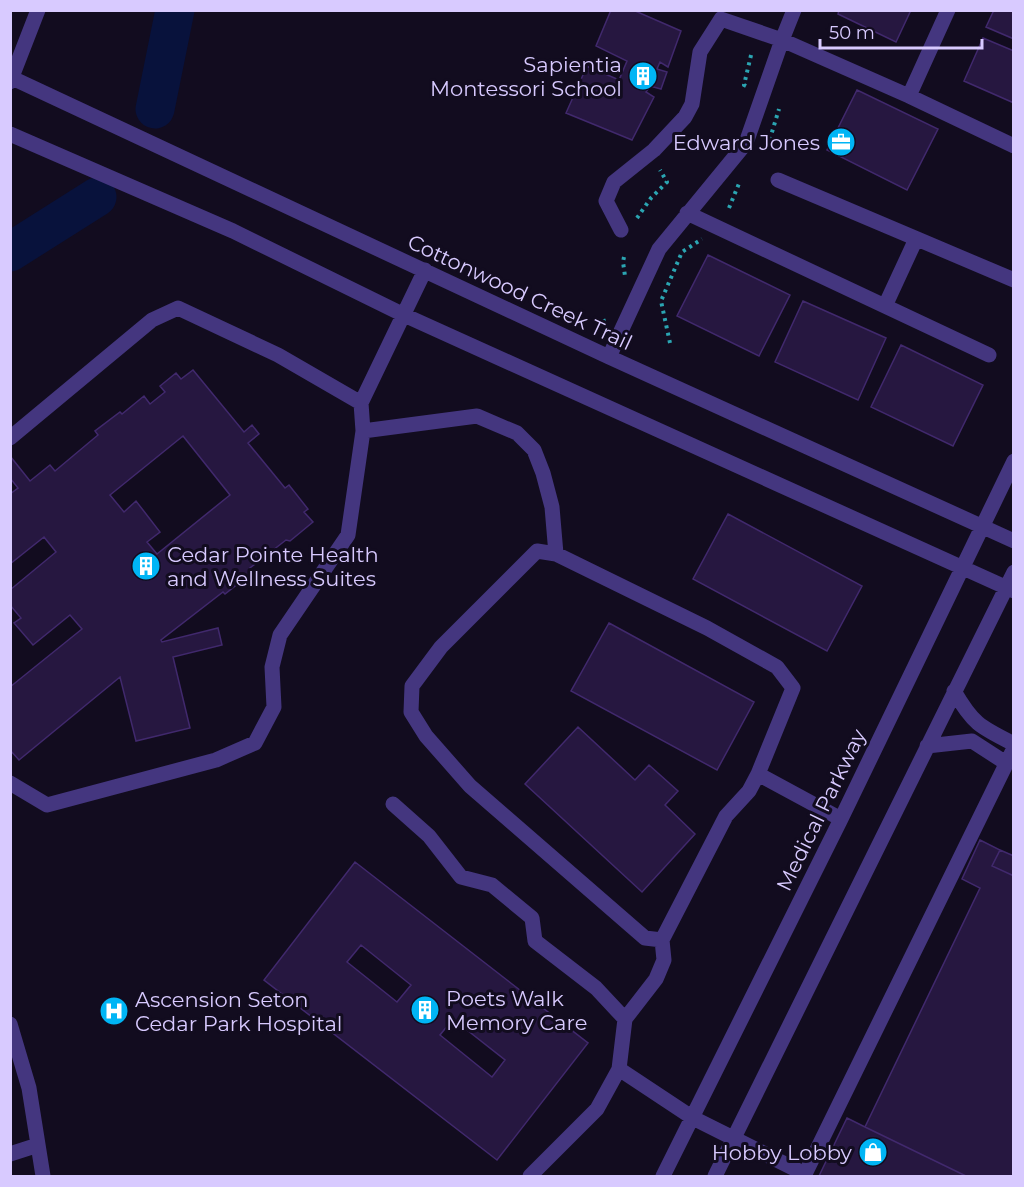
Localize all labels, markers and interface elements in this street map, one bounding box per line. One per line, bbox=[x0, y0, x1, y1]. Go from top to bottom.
scale bar bbox=[820, 12, 982, 50]
text: 50 m bbox=[829, 22, 875, 44]
place label: Sapientia Montessori School bbox=[430, 52, 622, 101]
building icon: Sapientia Montessori School bbox=[627, 60, 659, 92]
office icon: Edward Jones bbox=[825, 126, 857, 158]
place label: Edward Jones bbox=[673, 130, 820, 155]
street label: Cottonwood Creek Trail bbox=[404, 229, 636, 355]
place label: Cedar Pointe Health and Wellness Suites bbox=[167, 542, 379, 591]
building icon: Cedar Pointe Health and Wellness Suites bbox=[130, 550, 162, 582]
street label: Medical Parkway bbox=[771, 725, 871, 895]
place label: Poets Walk Memory Care bbox=[446, 986, 587, 1035]
place label: Ascension Seton Cedar Park Hospital bbox=[135, 987, 342, 1036]
building icon: Poets Walk Memory Care bbox=[409, 994, 441, 1026]
hospital icon: Ascension Seton Cedar Park Hospital bbox=[98, 995, 130, 1027]
shop icon: Hobby Lobby bbox=[857, 1136, 889, 1168]
place label: Hobby Lobby bbox=[712, 1140, 853, 1165]

